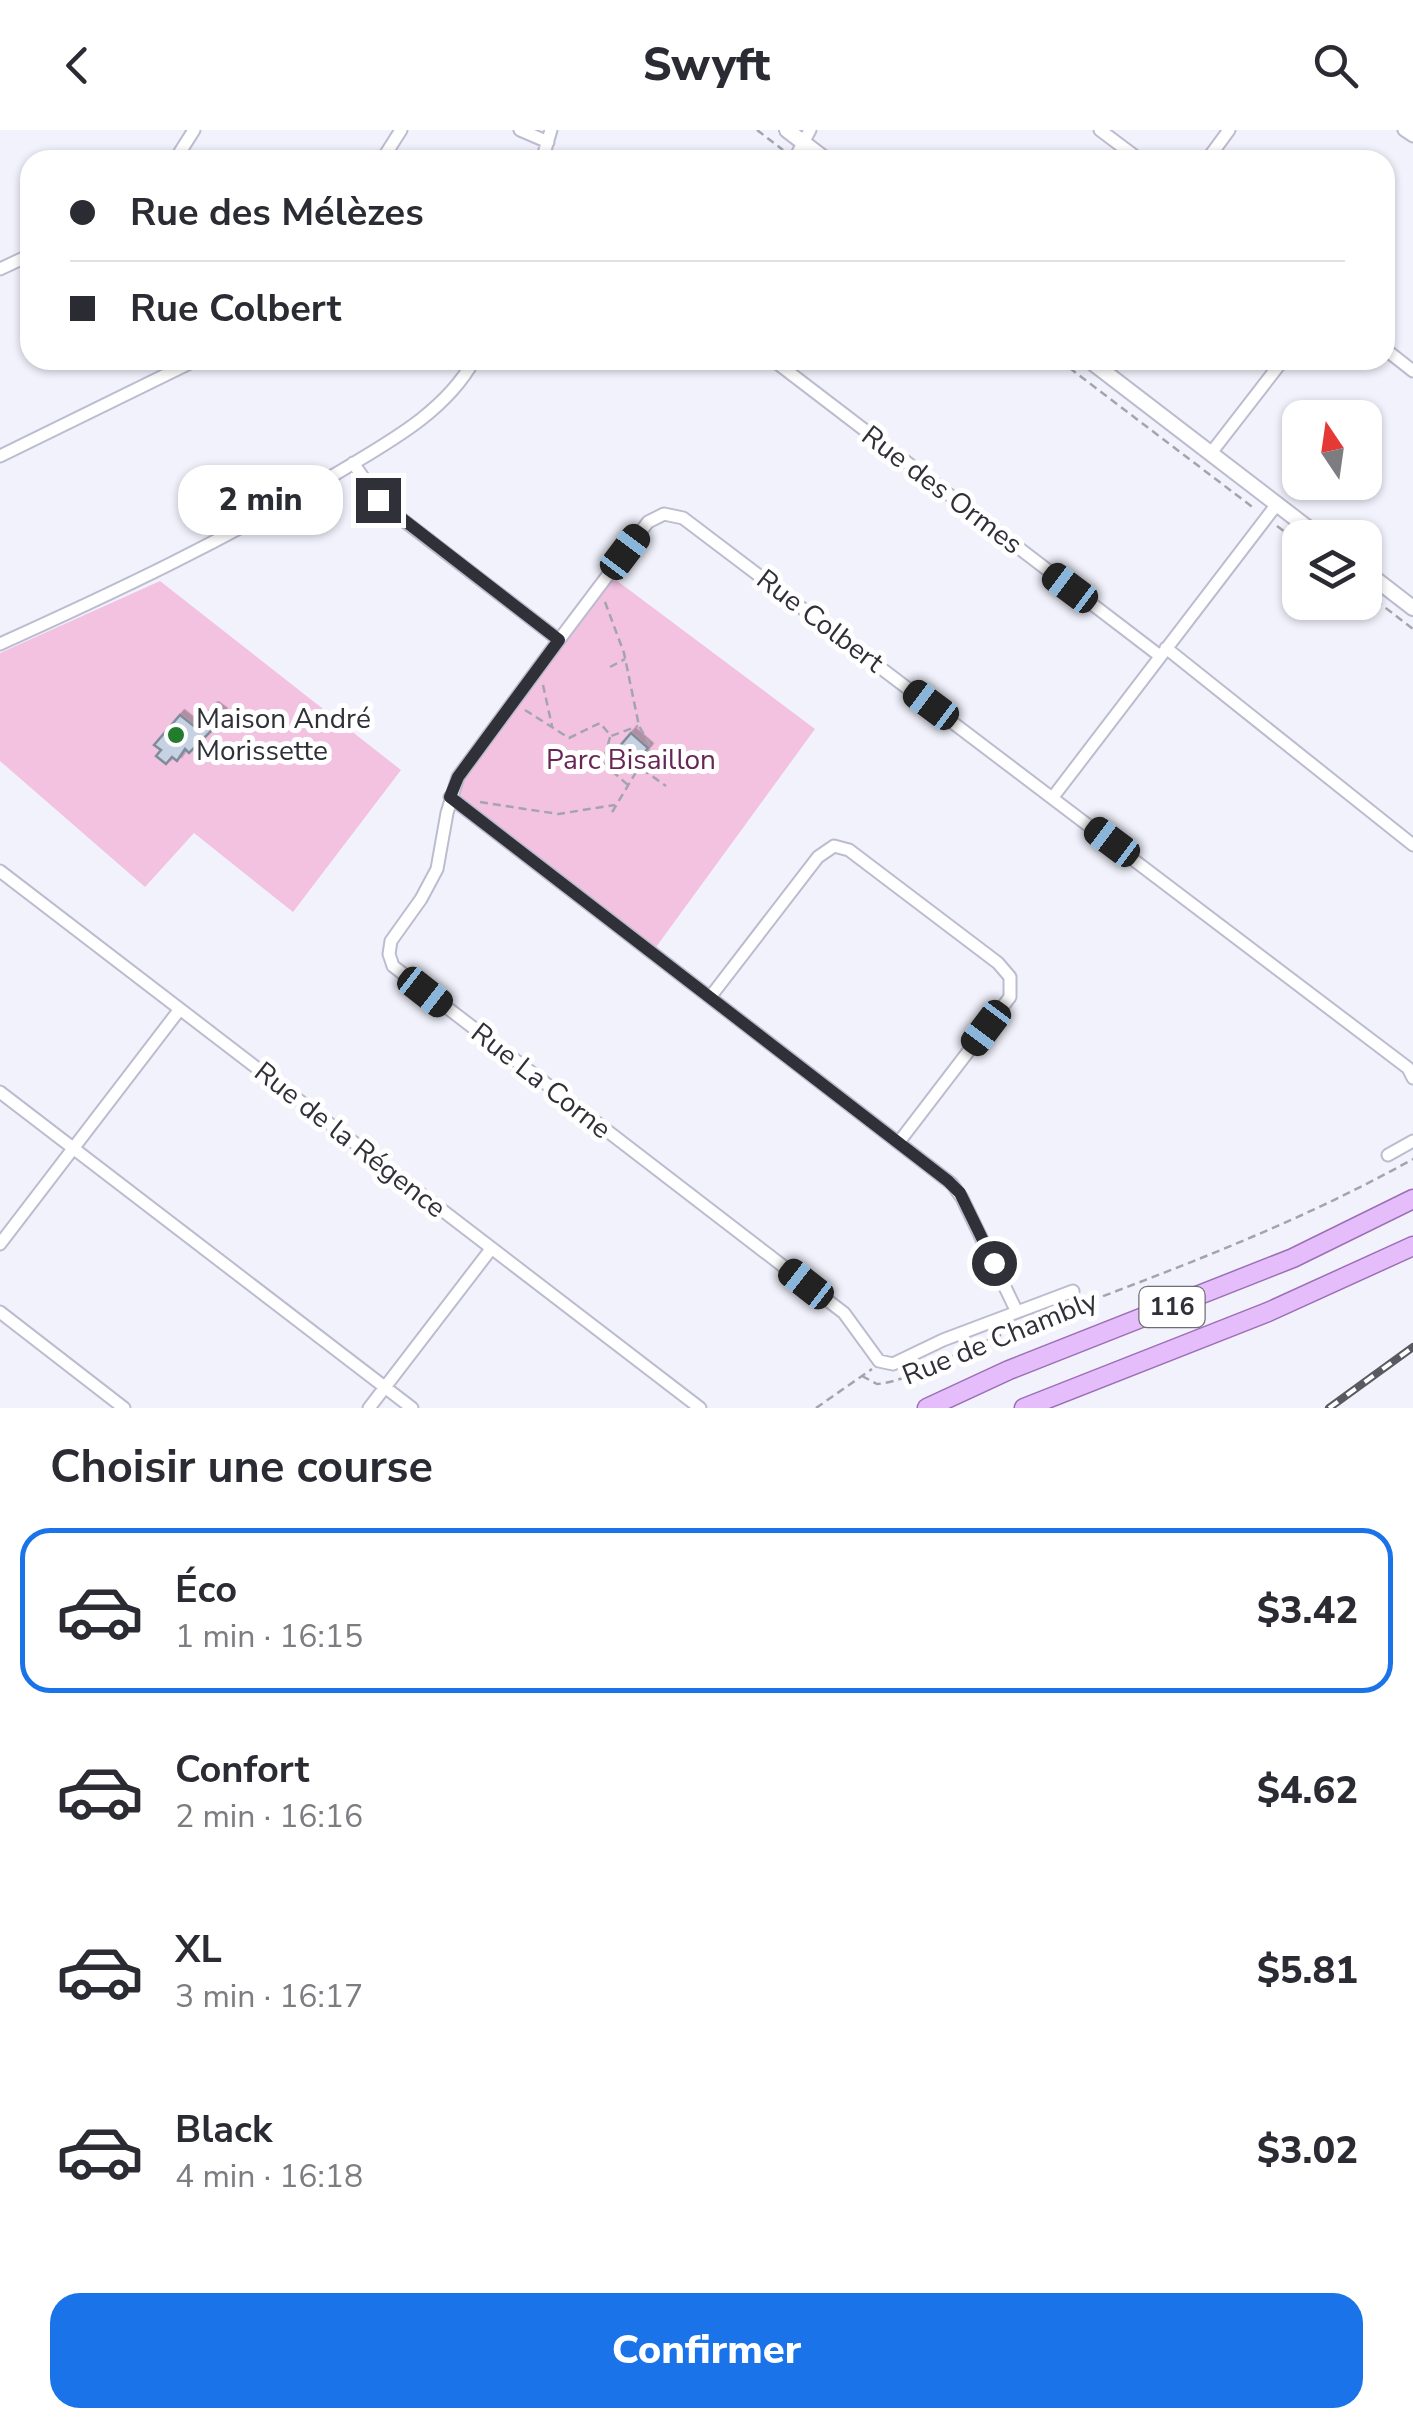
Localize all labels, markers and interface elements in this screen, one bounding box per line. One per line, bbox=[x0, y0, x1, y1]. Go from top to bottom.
text: Swyft bbox=[643, 35, 770, 96]
icon: back bbox=[50, 38, 105, 93]
icon: search bbox=[1308, 38, 1363, 93]
text: Rue des Mélèzes bbox=[130, 187, 424, 238]
text: Rue Colbert bbox=[130, 283, 341, 334]
north arrow bbox=[1282, 400, 1382, 500]
map controls bbox=[1282, 400, 1382, 620]
street label: Rue des Ormes bbox=[854, 417, 1030, 563]
callout: 2 min bbox=[178, 465, 343, 535]
text: 2 min bbox=[218, 478, 303, 521]
route end bbox=[356, 478, 401, 523]
car bbox=[595, 519, 655, 585]
button: layers bbox=[1282, 520, 1382, 620]
car bbox=[1037, 558, 1103, 618]
street label: Rue Colbert bbox=[749, 561, 892, 681]
car bbox=[898, 675, 964, 735]
place label: Maison André Morissette bbox=[196, 700, 371, 770]
marker: Maison André Morissette bbox=[165, 724, 187, 746]
park label: Parc Bisaillon bbox=[546, 741, 716, 779]
car bbox=[1079, 812, 1145, 872]
car bbox=[392, 962, 458, 1022]
car bbox=[956, 995, 1016, 1061]
street label: Rue La Corne bbox=[463, 1014, 619, 1148]
street label: Rue de la Régence bbox=[246, 1053, 454, 1227]
route start bbox=[972, 1241, 1017, 1286]
car bbox=[773, 1254, 839, 1314]
street label: Rue de Chambly bbox=[897, 1281, 1104, 1394]
road number: 116 bbox=[1140, 1287, 1204, 1327]
text: Choisir une course bbox=[50, 1437, 433, 1498]
text: Éco bbox=[175, 1564, 237, 1615]
icon: car bbox=[55, 1566, 145, 1656]
text: $3.42 bbox=[1257, 1585, 1358, 1636]
text: 1 min · 16:15 bbox=[175, 1615, 363, 1658]
text: Confort bbox=[175, 1744, 309, 1795]
icon: car bbox=[55, 1746, 145, 1836]
text: $4.62 bbox=[1257, 1765, 1358, 1816]
text: 2 min · 16:16 bbox=[175, 1795, 363, 1838]
text: XL bbox=[175, 1924, 222, 1975]
icon: car bbox=[55, 1926, 145, 2016]
text: $5.81 bbox=[1257, 1945, 1358, 1996]
text: 3 min · 16:17 bbox=[175, 1975, 363, 2018]
text: Black bbox=[175, 2104, 272, 2155]
icon: car bbox=[55, 2106, 145, 2196]
text: $3.02 bbox=[1257, 2125, 1358, 2176]
text: 4 min · 16:18 bbox=[175, 2155, 363, 2198]
button: Confirmer bbox=[50, 2293, 1363, 2408]

